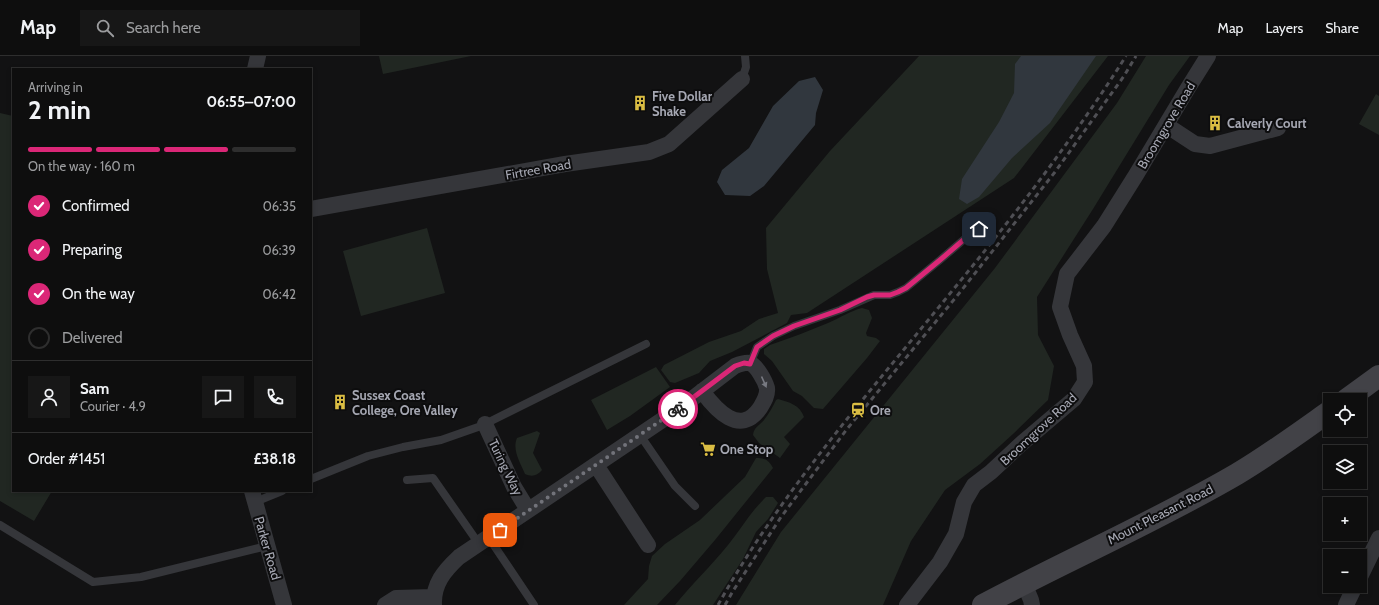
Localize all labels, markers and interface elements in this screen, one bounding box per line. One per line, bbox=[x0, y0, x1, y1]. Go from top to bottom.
search box bbox=[80, 10, 360, 46]
text: Map bbox=[20, 16, 56, 39]
icon: search bbox=[94, 17, 116, 39]
text: Search here bbox=[126, 19, 201, 37]
text: Map bbox=[1218, 19, 1243, 37]
text: Layers bbox=[1265, 19, 1303, 37]
text: Share bbox=[1325, 19, 1359, 37]
text: Arriving in bbox=[28, 79, 83, 95]
street label: Broomgrove Road bbox=[1134, 79, 1198, 171]
place label: Five Dollar Shake bbox=[652, 88, 713, 119]
text: 06:55–07:00 bbox=[206, 93, 296, 111]
text: 2 min bbox=[28, 94, 91, 126]
building icon: Five Dollar Shake bbox=[631, 94, 649, 112]
building icon: Calverly Court bbox=[1206, 114, 1224, 132]
place label: Calverly Court bbox=[1227, 115, 1307, 131]
street label: Firtree Road bbox=[504, 155, 572, 183]
text: On the way · 160 m bbox=[28, 158, 135, 174]
icon: check bbox=[28, 195, 50, 217]
text: Confirmed bbox=[62, 197, 130, 215]
text: 06:35 bbox=[263, 198, 296, 214]
pin bbox=[962, 212, 996, 246]
icon: home bbox=[968, 218, 990, 240]
icon: check bbox=[28, 239, 50, 261]
text: Preparing bbox=[62, 241, 122, 259]
text: 06:39 bbox=[262, 242, 296, 258]
icon: check bbox=[28, 283, 50, 305]
text: On the way bbox=[62, 285, 135, 303]
text: 06:42 bbox=[263, 286, 296, 302]
text: Delivered bbox=[62, 329, 123, 347]
button: person bbox=[28, 376, 70, 418]
button: chat bbox=[202, 376, 244, 418]
button: phone bbox=[254, 376, 296, 418]
one-way arrow bbox=[761, 376, 767, 387]
text: Sam bbox=[80, 380, 109, 398]
place label: Sussex Coast College, Ore Valley bbox=[352, 387, 458, 418]
courier bbox=[658, 389, 698, 429]
street label: Broomgrove Road bbox=[996, 389, 1080, 469]
building icon: Sussex Coast College, Ore Valley bbox=[331, 393, 349, 411]
map controls bbox=[1323, 393, 1367, 593]
button: locate bbox=[1323, 393, 1367, 437]
text: Courier · 4.9 bbox=[80, 398, 146, 414]
icon: bike bbox=[667, 398, 689, 420]
station icon: Ore bbox=[849, 401, 867, 419]
place label: Ore bbox=[870, 402, 891, 418]
street label: Turing Way bbox=[486, 436, 527, 498]
supermarket icon: One Stop bbox=[699, 440, 717, 458]
place label: One Stop bbox=[720, 441, 774, 457]
button: layers bbox=[1323, 445, 1367, 489]
text: Order #1451 bbox=[28, 450, 105, 468]
text: £38.18 bbox=[253, 450, 296, 468]
street label: Mount Pleasant Road bbox=[1105, 480, 1215, 548]
button: + bbox=[1323, 497, 1367, 541]
pin bbox=[483, 513, 517, 547]
street label: Parker Road bbox=[251, 515, 285, 581]
icon: bag bbox=[489, 519, 511, 541]
button: − bbox=[1323, 549, 1367, 593]

